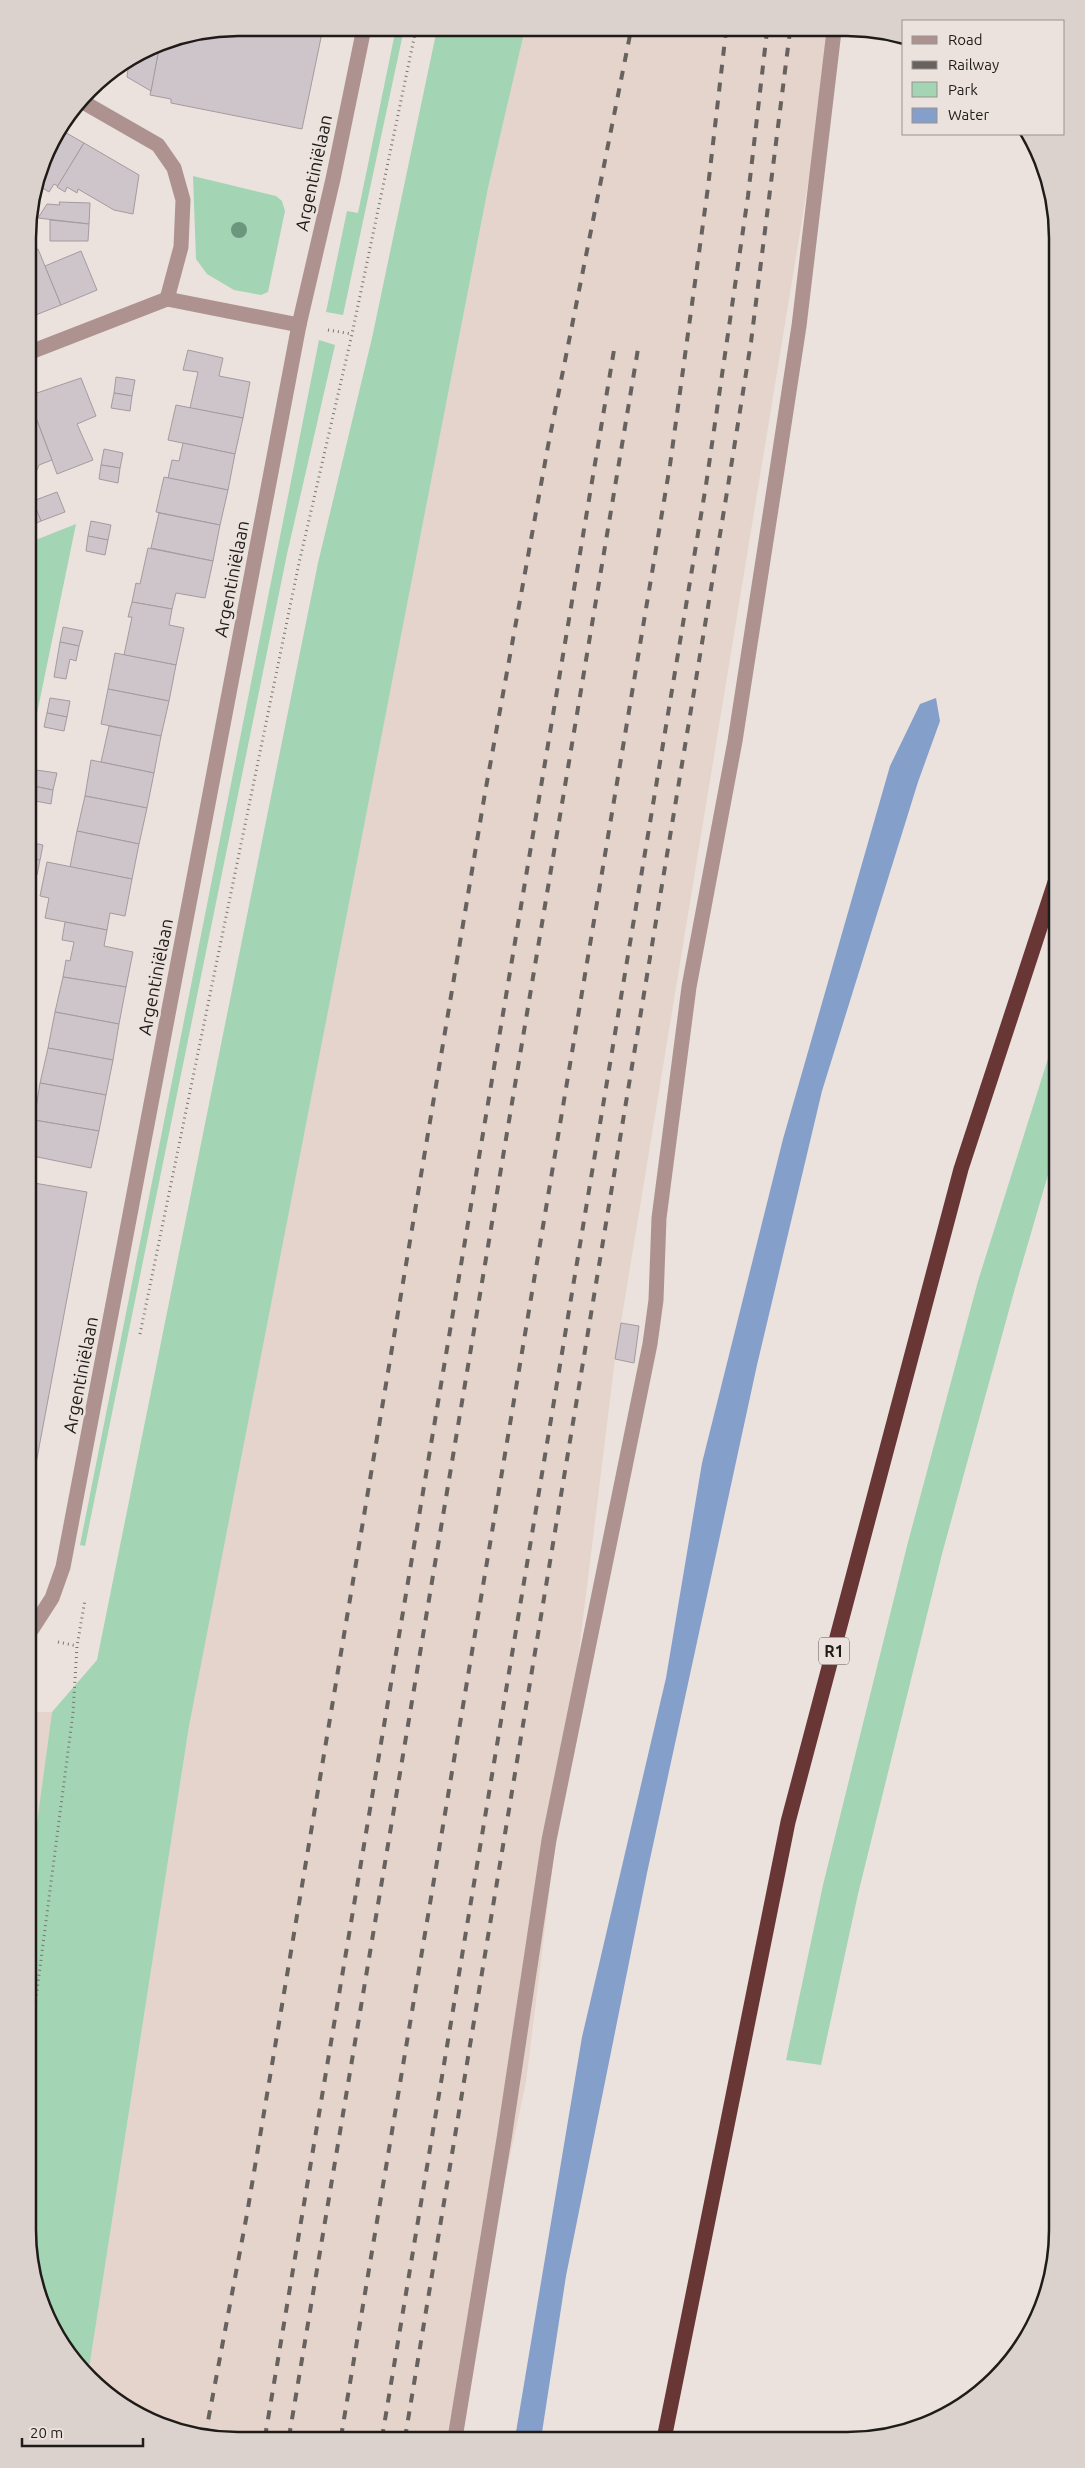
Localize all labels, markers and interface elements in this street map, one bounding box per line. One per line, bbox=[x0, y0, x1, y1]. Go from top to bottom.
legend bbox=[902, 20, 1065, 135]
text: Road bbox=[948, 31, 983, 48]
text: Railway bbox=[948, 56, 999, 73]
text: Park bbox=[948, 81, 978, 98]
text: Water bbox=[948, 106, 989, 123]
street label: Argentiniëlaan bbox=[291, 113, 335, 233]
street label: Argentiniëlaan bbox=[210, 519, 252, 639]
street label: Argentiniëlaan bbox=[134, 917, 176, 1037]
street label: Argentiniëlaan bbox=[59, 1315, 101, 1435]
road number: R1 bbox=[819, 1638, 849, 1664]
scale bar bbox=[22, 2416, 144, 2448]
text: 20 m bbox=[30, 2424, 63, 2441]

